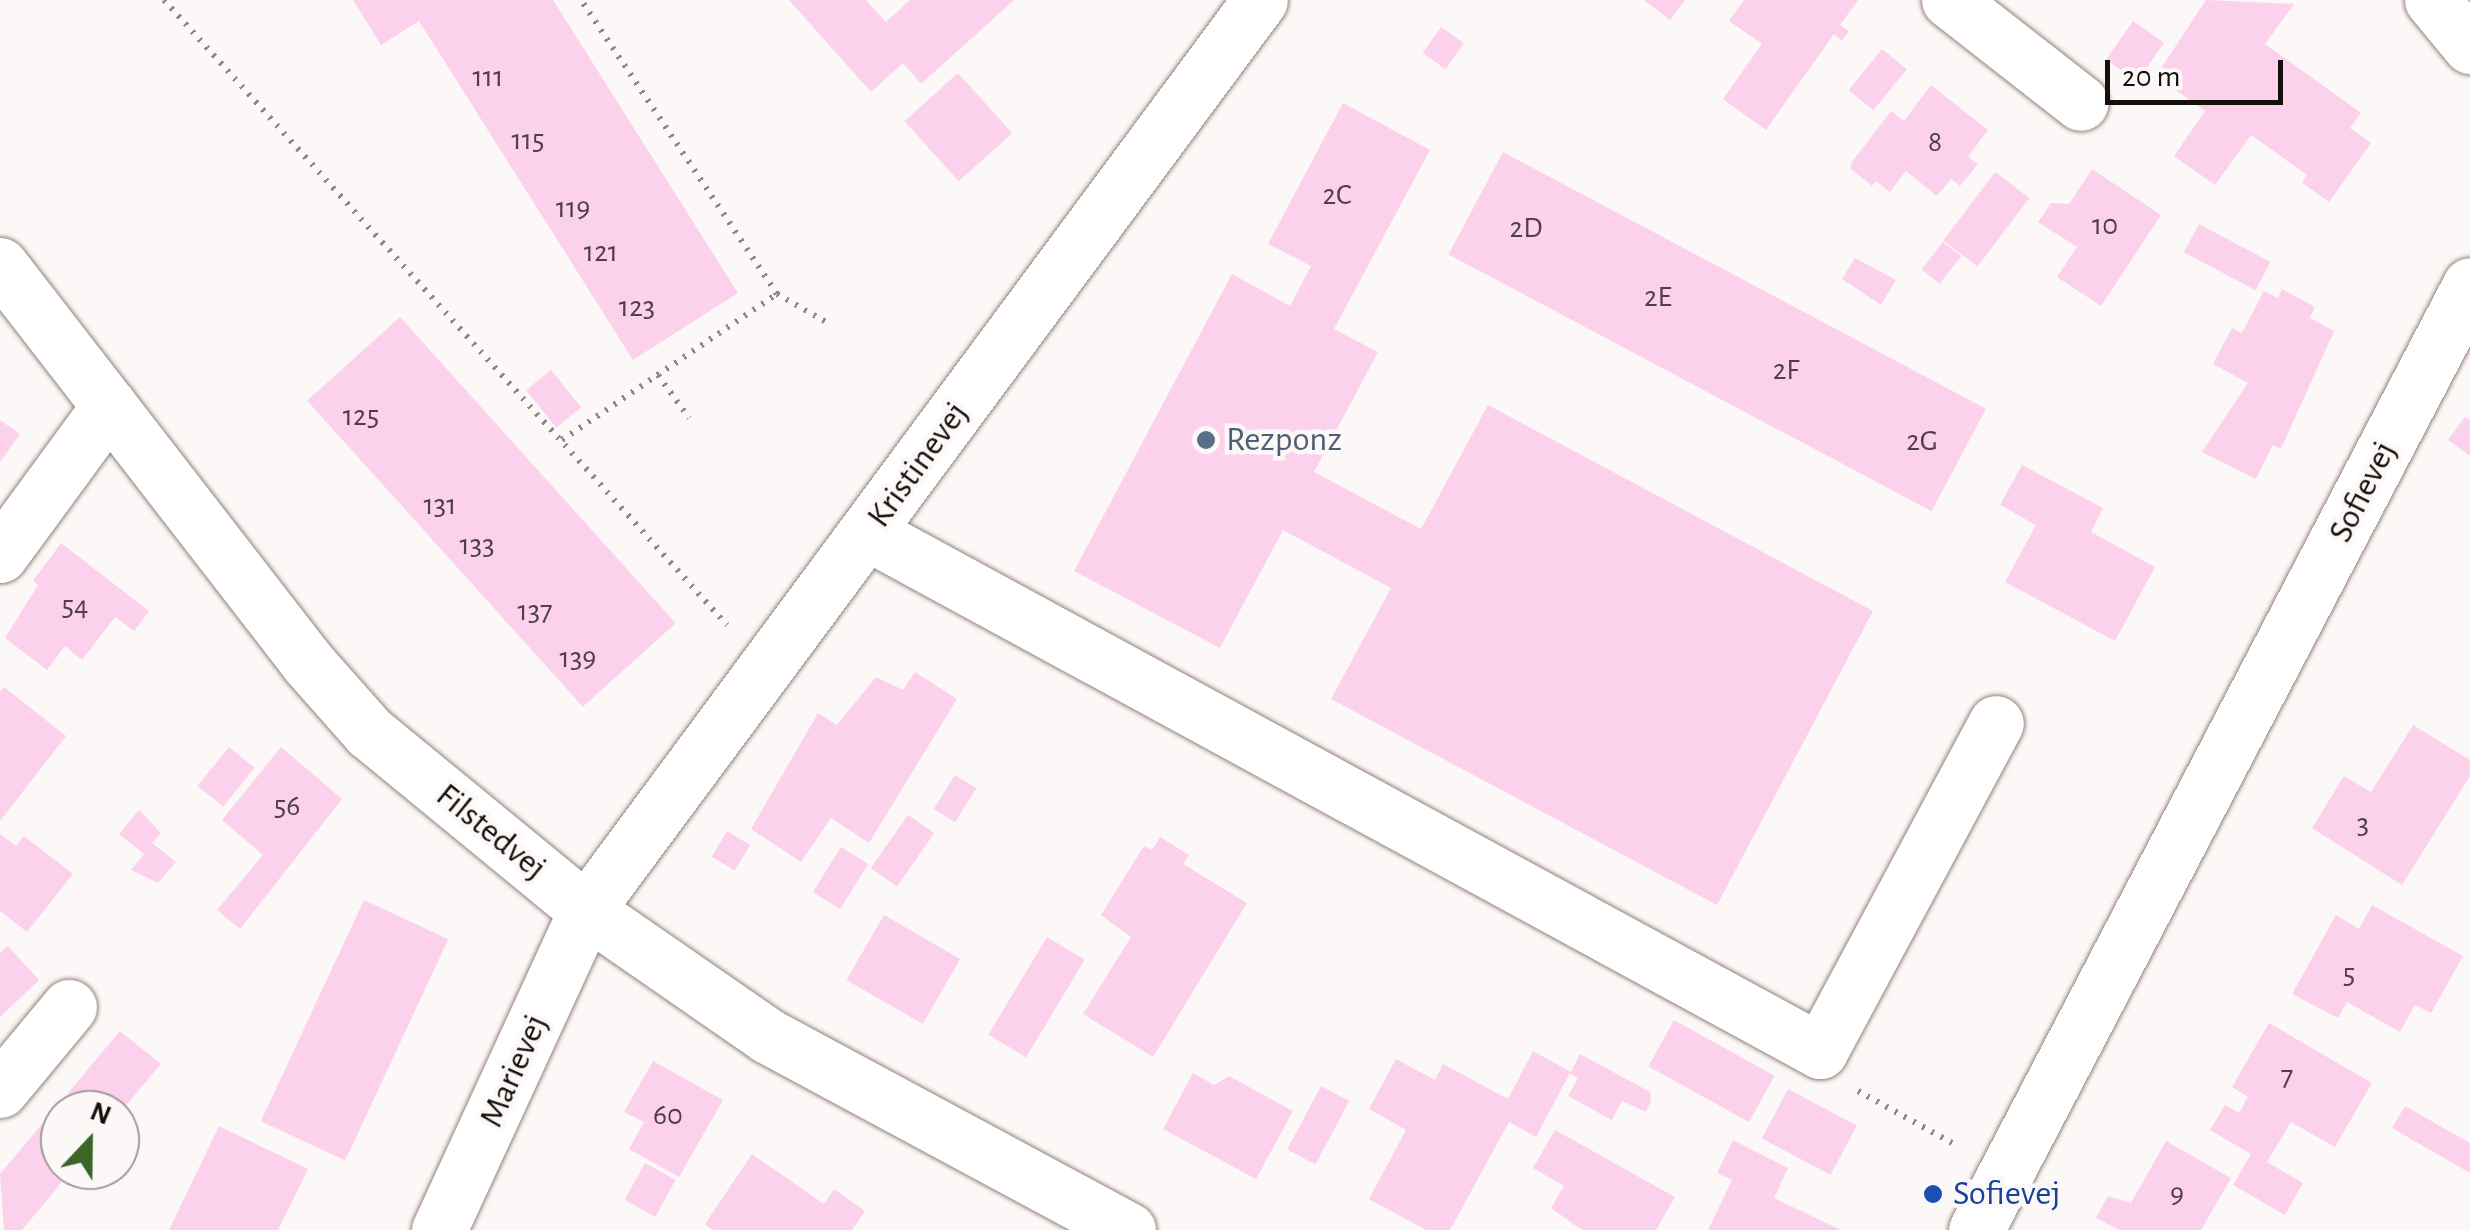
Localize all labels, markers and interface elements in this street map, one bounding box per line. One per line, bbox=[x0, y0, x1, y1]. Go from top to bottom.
scale bar bbox=[2110, 40, 2288, 102]
house number: 111 bbox=[473, 59, 503, 95]
text: 20 m bbox=[2122, 62, 2180, 92]
house number: 115 bbox=[511, 122, 545, 158]
house number: 8 bbox=[1928, 124, 1942, 160]
house number: 2C bbox=[1322, 177, 1352, 213]
house number: 119 bbox=[556, 190, 590, 226]
house number: 10 bbox=[2092, 207, 2118, 243]
house number: 2D bbox=[1509, 210, 1543, 246]
house number: 121 bbox=[584, 234, 618, 270]
house number: 2E bbox=[1644, 279, 1672, 315]
house number: 123 bbox=[619, 289, 655, 325]
house number: 2F bbox=[1773, 352, 1799, 388]
street label: Kristinevej bbox=[858, 394, 978, 536]
house number: 125 bbox=[343, 398, 379, 434]
place label: Rezponz bbox=[1226, 419, 1342, 461]
house number: 2G bbox=[1906, 423, 1938, 459]
marker: Rezponz bbox=[1195, 429, 1217, 451]
street label: Sofievej bbox=[2320, 435, 2406, 549]
house number: 131 bbox=[424, 487, 456, 523]
house number: 133 bbox=[459, 527, 495, 563]
house number: 54 bbox=[62, 588, 88, 624]
house number: 137 bbox=[517, 593, 553, 629]
house number: 139 bbox=[560, 640, 596, 676]
street label: Filstedvej bbox=[427, 775, 555, 889]
house number: 56 bbox=[274, 788, 300, 824]
house number: 3 bbox=[2357, 806, 2369, 842]
house number: 5 bbox=[2343, 956, 2355, 992]
street label: Marievej bbox=[471, 1008, 557, 1134]
house number: 7 bbox=[2281, 1058, 2293, 1094]
north arrow bbox=[40, 1090, 140, 1190]
text: N bbox=[86, 1097, 115, 1131]
house number: 60 bbox=[653, 1097, 683, 1133]
place label: Sofievej bbox=[1953, 1173, 2061, 1215]
house number: 9 bbox=[2170, 1176, 2184, 1212]
marker: Sofievej bbox=[1922, 1183, 1944, 1205]

